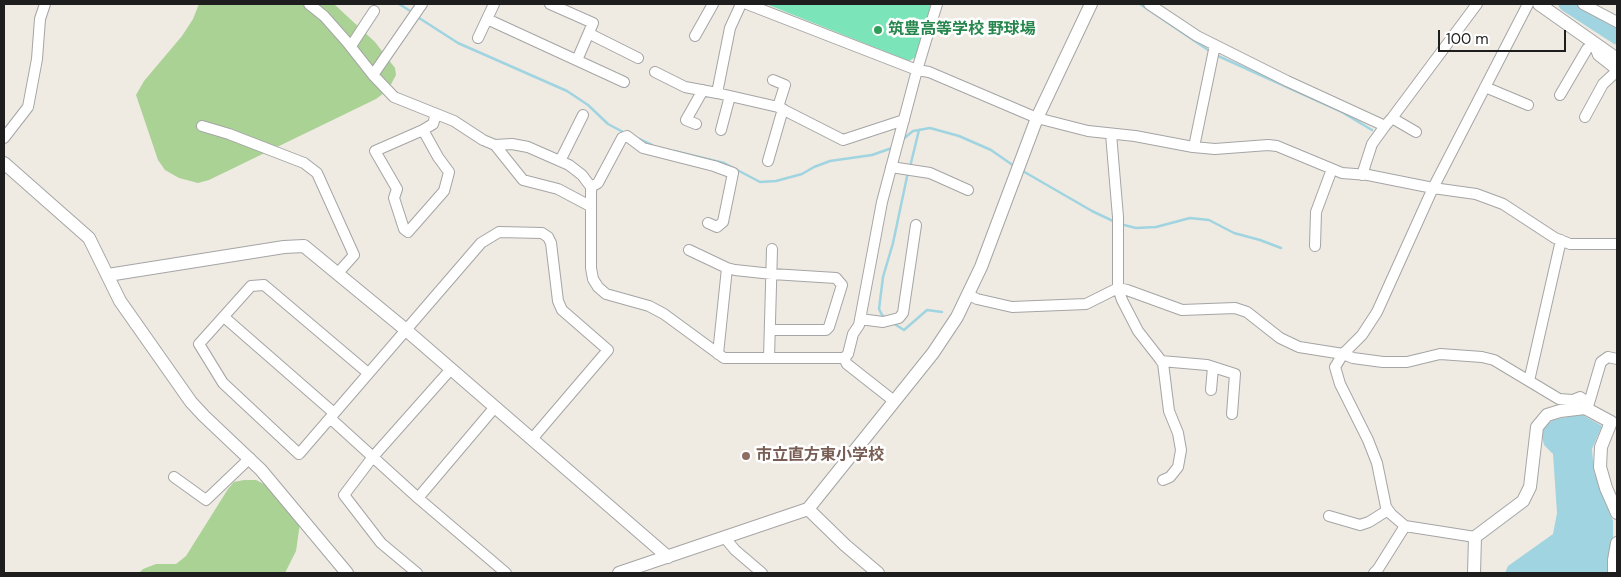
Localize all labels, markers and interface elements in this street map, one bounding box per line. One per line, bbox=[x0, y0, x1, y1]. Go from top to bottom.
place label: 筑豊高等学校 野球場 bbox=[888, 20, 1036, 40]
scale bar bbox=[1441, 20, 1568, 52]
marker: 筑豊高等学校 野球場 bbox=[872, 24, 884, 36]
text: 100 m bbox=[1446, 29, 1489, 49]
place label: 市立直方東小学校 bbox=[756, 446, 884, 466]
marker: 市立直方東小学校 bbox=[740, 450, 752, 462]

